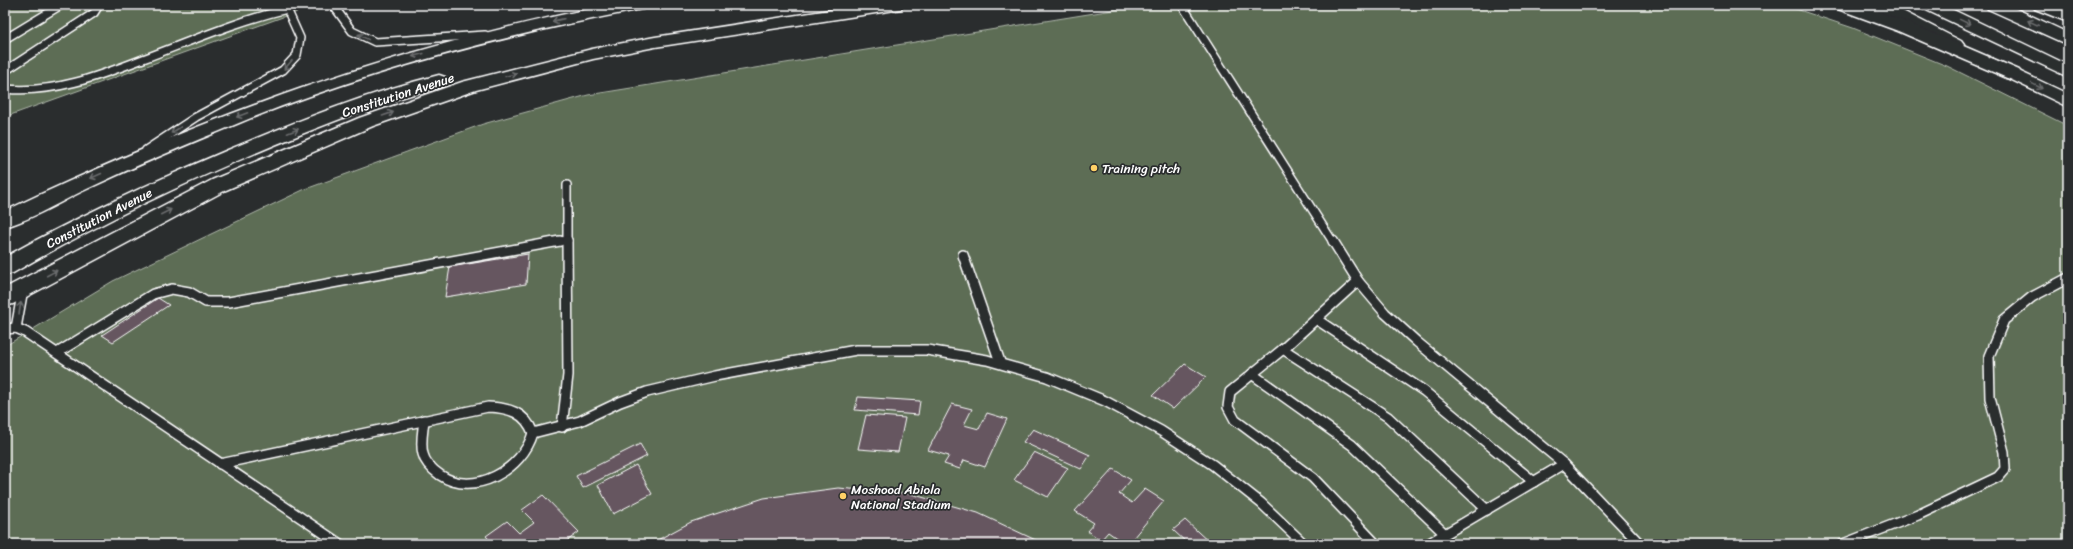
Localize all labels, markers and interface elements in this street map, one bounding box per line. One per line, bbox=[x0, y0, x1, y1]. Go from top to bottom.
one-way arrow bbox=[551, 16, 564, 24]
one-way arrow bbox=[1959, 19, 1971, 26]
one-way arrow bbox=[2027, 19, 2039, 26]
one-way arrow bbox=[357, 33, 369, 40]
one-way arrow bbox=[412, 52, 425, 60]
one-way arrow bbox=[284, 60, 293, 70]
street label: Constitution Avenue bbox=[339, 66, 457, 124]
one-way arrow bbox=[505, 71, 518, 78]
one-way arrow bbox=[2031, 83, 2043, 90]
one-way arrow bbox=[381, 110, 394, 117]
one-way arrow bbox=[236, 112, 248, 120]
one-way arrow bbox=[171, 126, 182, 134]
one-way arrow bbox=[287, 127, 299, 135]
place label: Training pitch bbox=[1102, 157, 1180, 180]
marker: Training pitch bbox=[1089, 163, 1099, 173]
one-way arrow bbox=[91, 173, 103, 181]
street label: Constitution Avenue bbox=[42, 181, 157, 255]
one-way arrow bbox=[160, 207, 172, 215]
one-way arrow bbox=[45, 269, 57, 276]
one-way arrow bbox=[16, 302, 24, 315]
place label: Moshood Abiola National Stadium bbox=[851, 478, 951, 516]
marker: Moshood Abiola National Stadium bbox=[838, 491, 848, 501]

